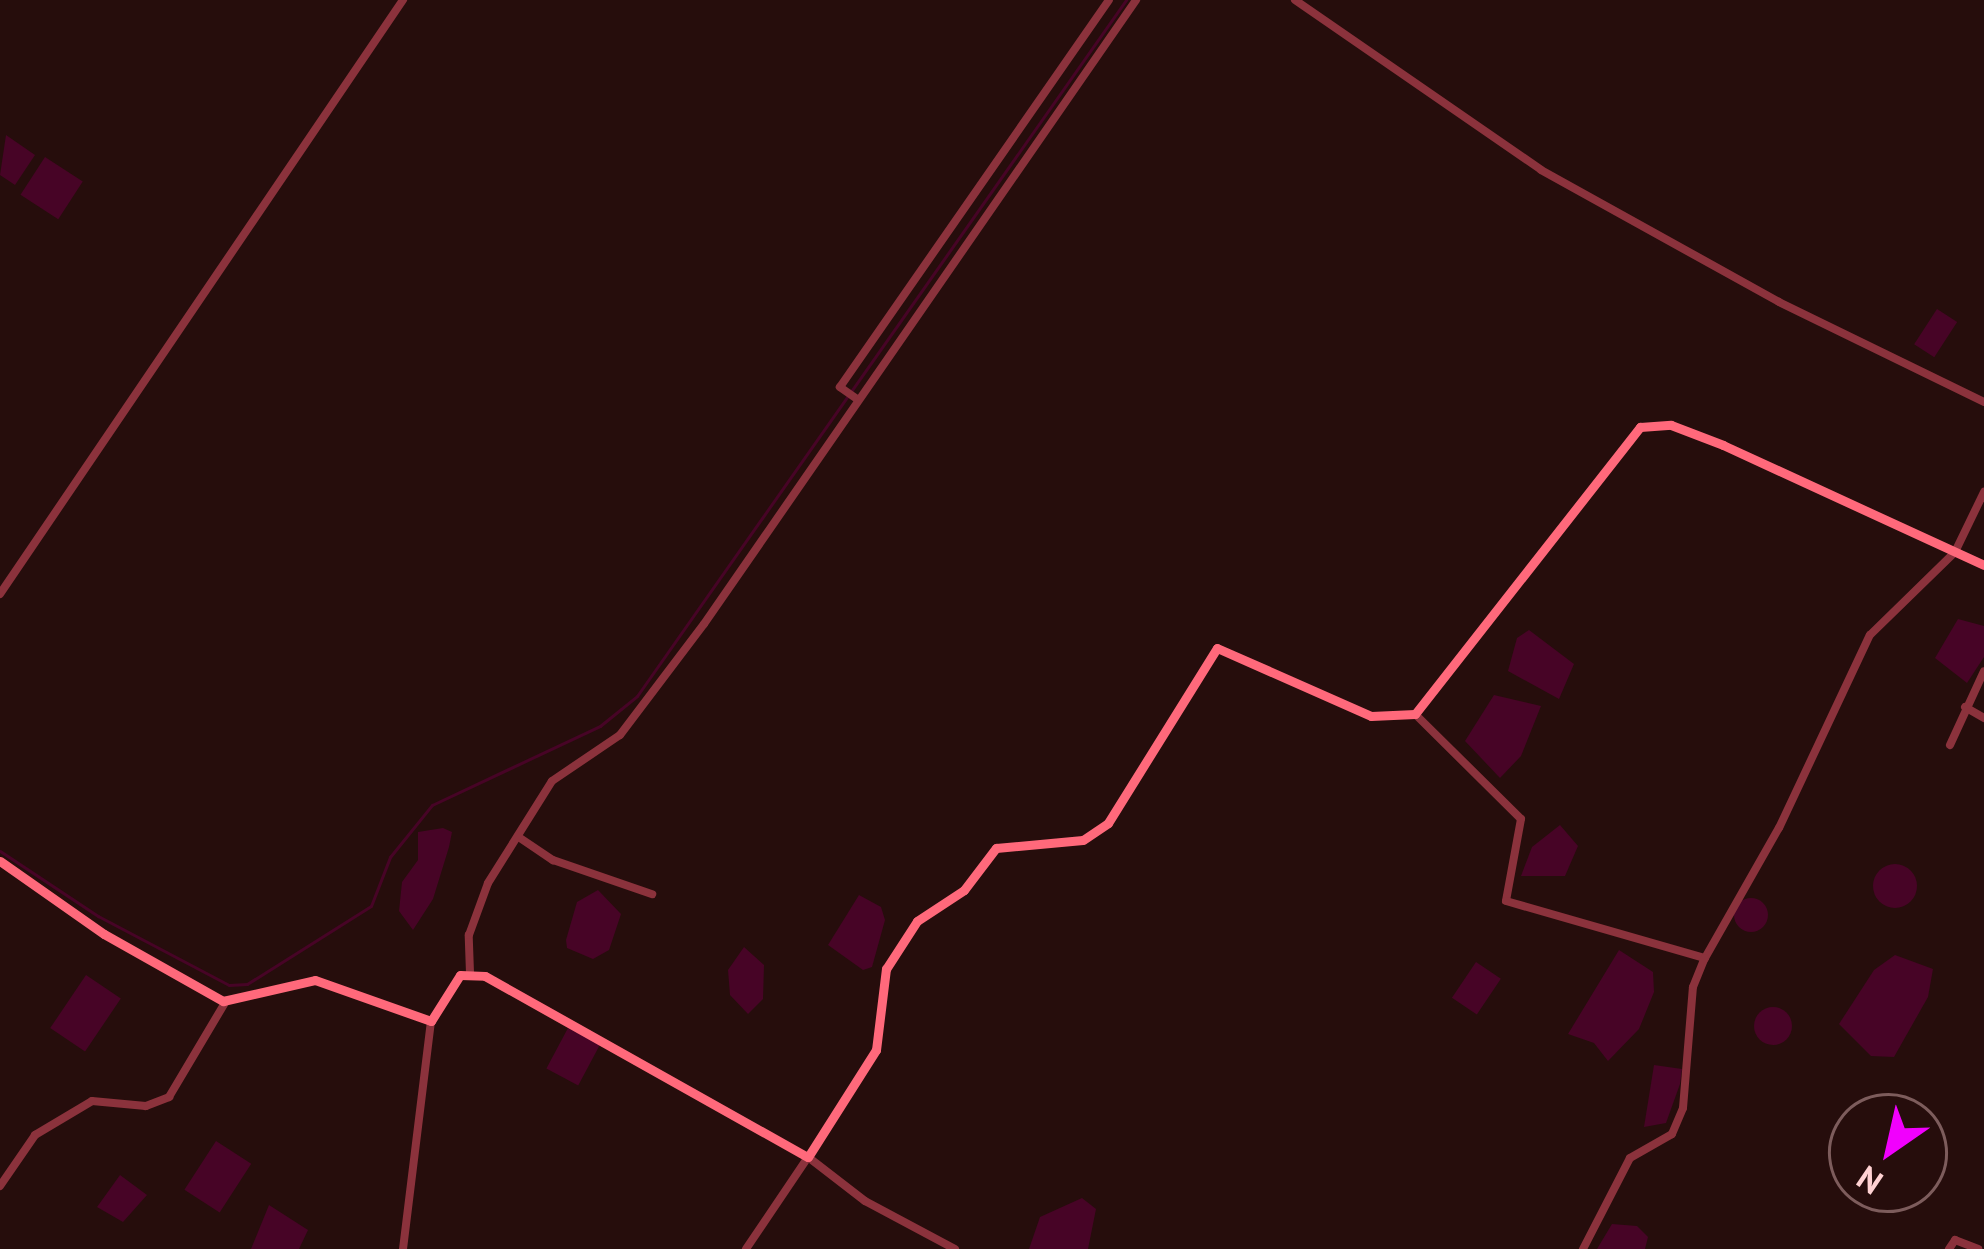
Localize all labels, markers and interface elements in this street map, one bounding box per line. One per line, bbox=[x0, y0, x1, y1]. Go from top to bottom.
north arrow bbox=[1828, 1093, 1948, 1213]
text: N bbox=[1848, 1157, 1890, 1205]

